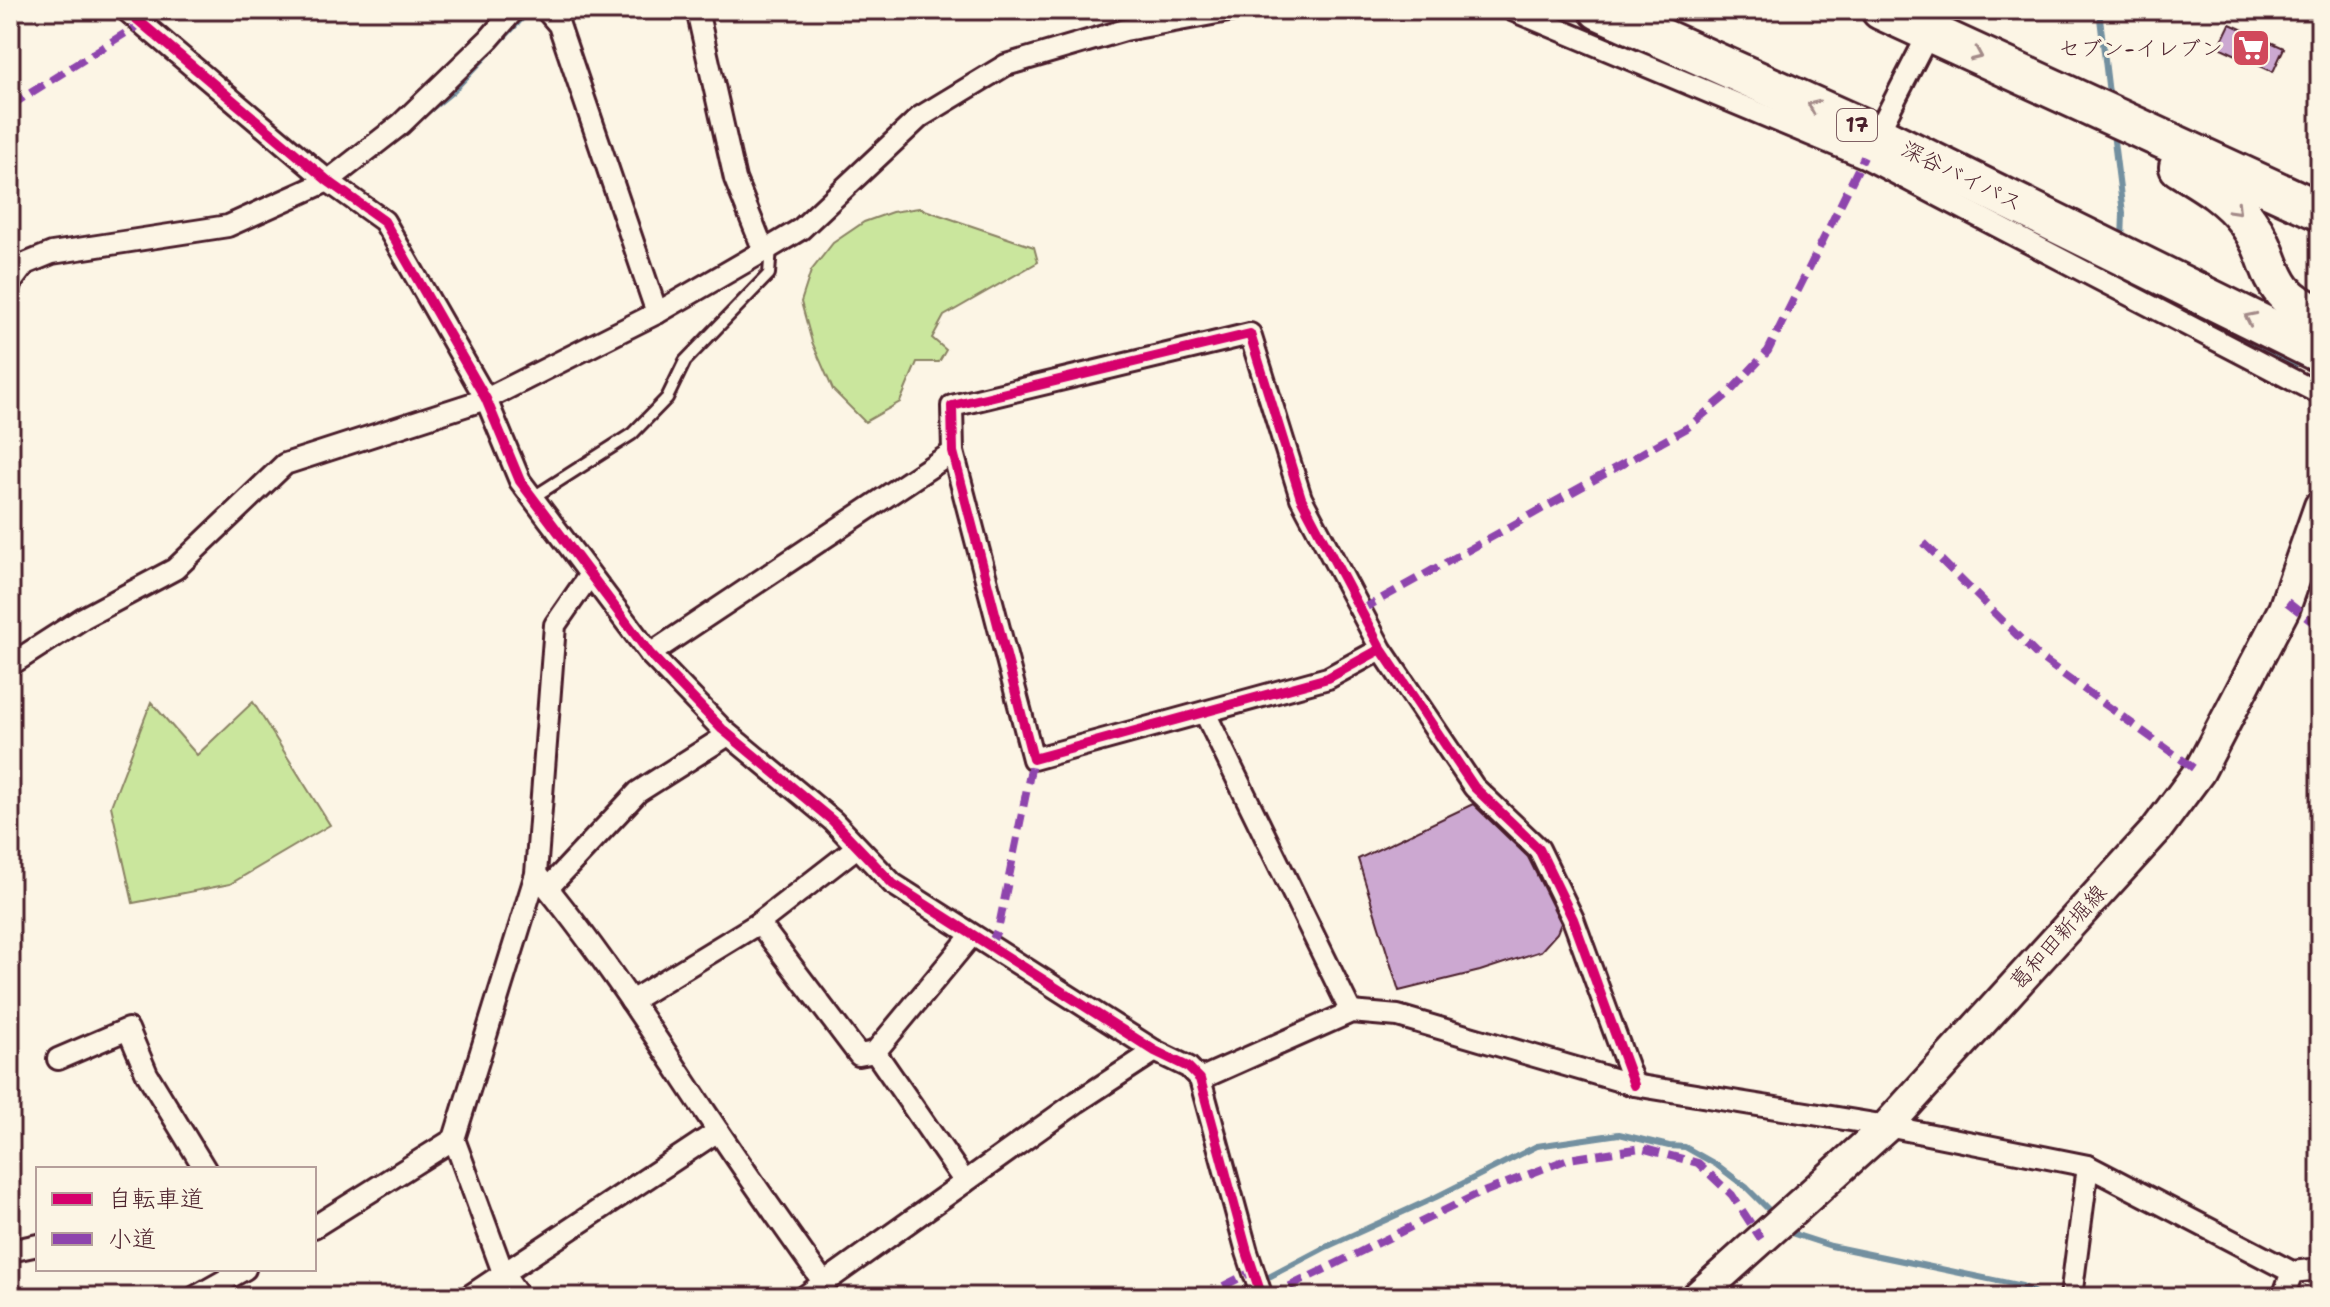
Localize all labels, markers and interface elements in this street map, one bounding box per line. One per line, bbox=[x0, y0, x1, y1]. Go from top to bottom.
supermarket icon: セブン-イレブン bbox=[2230, 27, 2272, 69]
place label: セブン-イレブン bbox=[2058, 34, 2223, 63]
one-way arrow bbox=[1969, 45, 1984, 61]
one-way arrow bbox=[1807, 100, 1822, 116]
road number: 17 bbox=[1837, 109, 1877, 141]
street label: 深谷バイパス bbox=[1897, 134, 2027, 218]
one-way arrow bbox=[2227, 200, 2241, 215]
one-way arrow bbox=[2244, 312, 2258, 328]
street label: 葛和田新堀線 bbox=[2003, 878, 2113, 996]
legend bbox=[36, 1167, 316, 1271]
text: 自転車道 bbox=[108, 1183, 204, 1215]
text: 小道 bbox=[108, 1223, 156, 1255]

